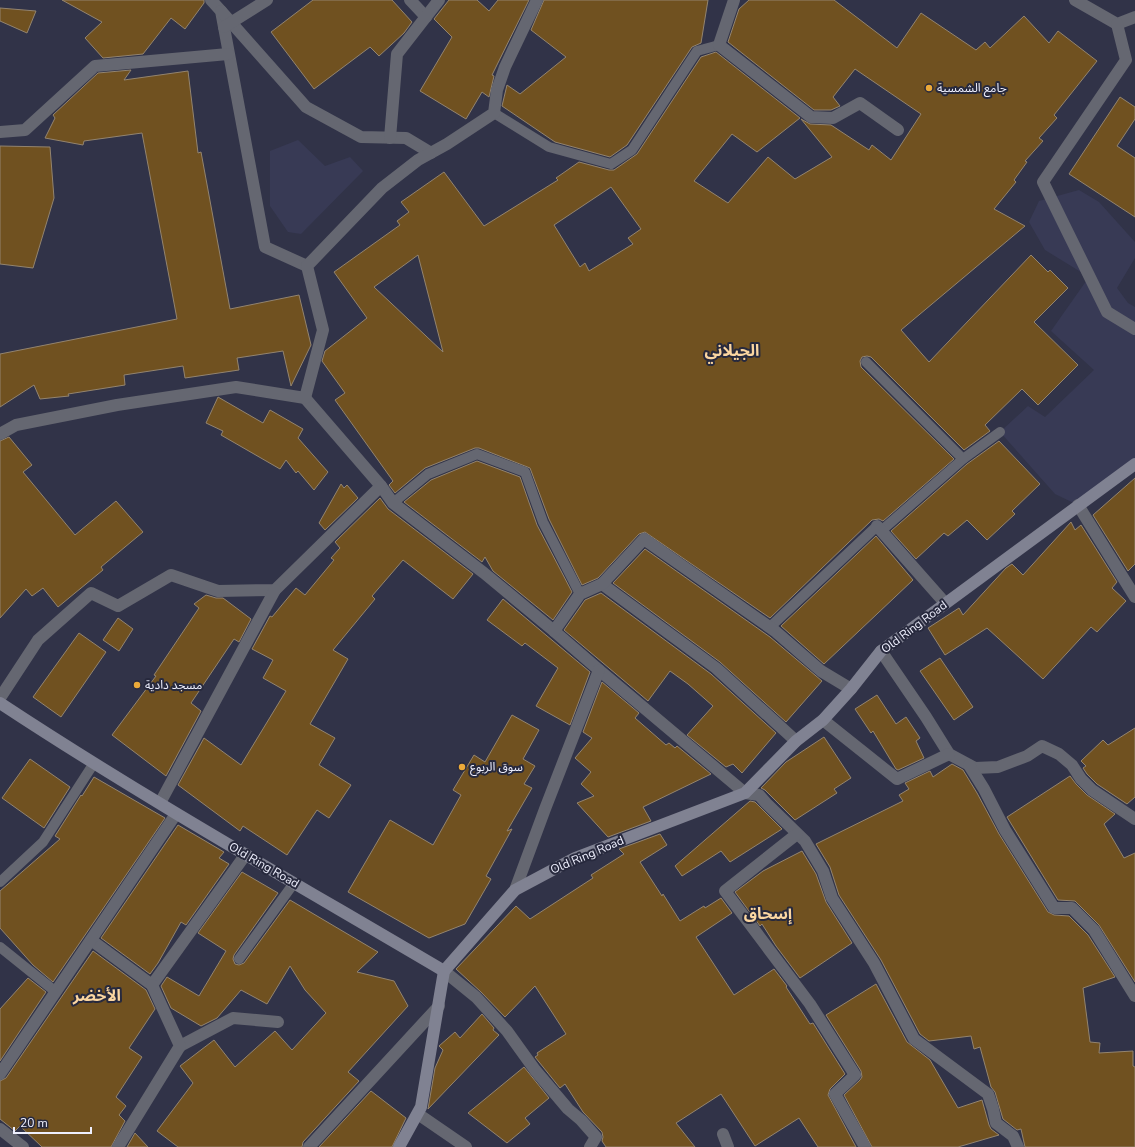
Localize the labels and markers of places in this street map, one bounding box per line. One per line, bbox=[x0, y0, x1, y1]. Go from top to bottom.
place label: جامع الشمسية bbox=[937, 80, 1007, 97]
marker: جامع الشمسية bbox=[924, 83, 934, 93]
place label: مسجد دادية bbox=[145, 677, 202, 693]
marker: مسجد دادية bbox=[132, 680, 142, 690]
place label: سوق الربوع bbox=[470, 759, 523, 776]
marker: سوق الربوع bbox=[457, 762, 467, 772]

